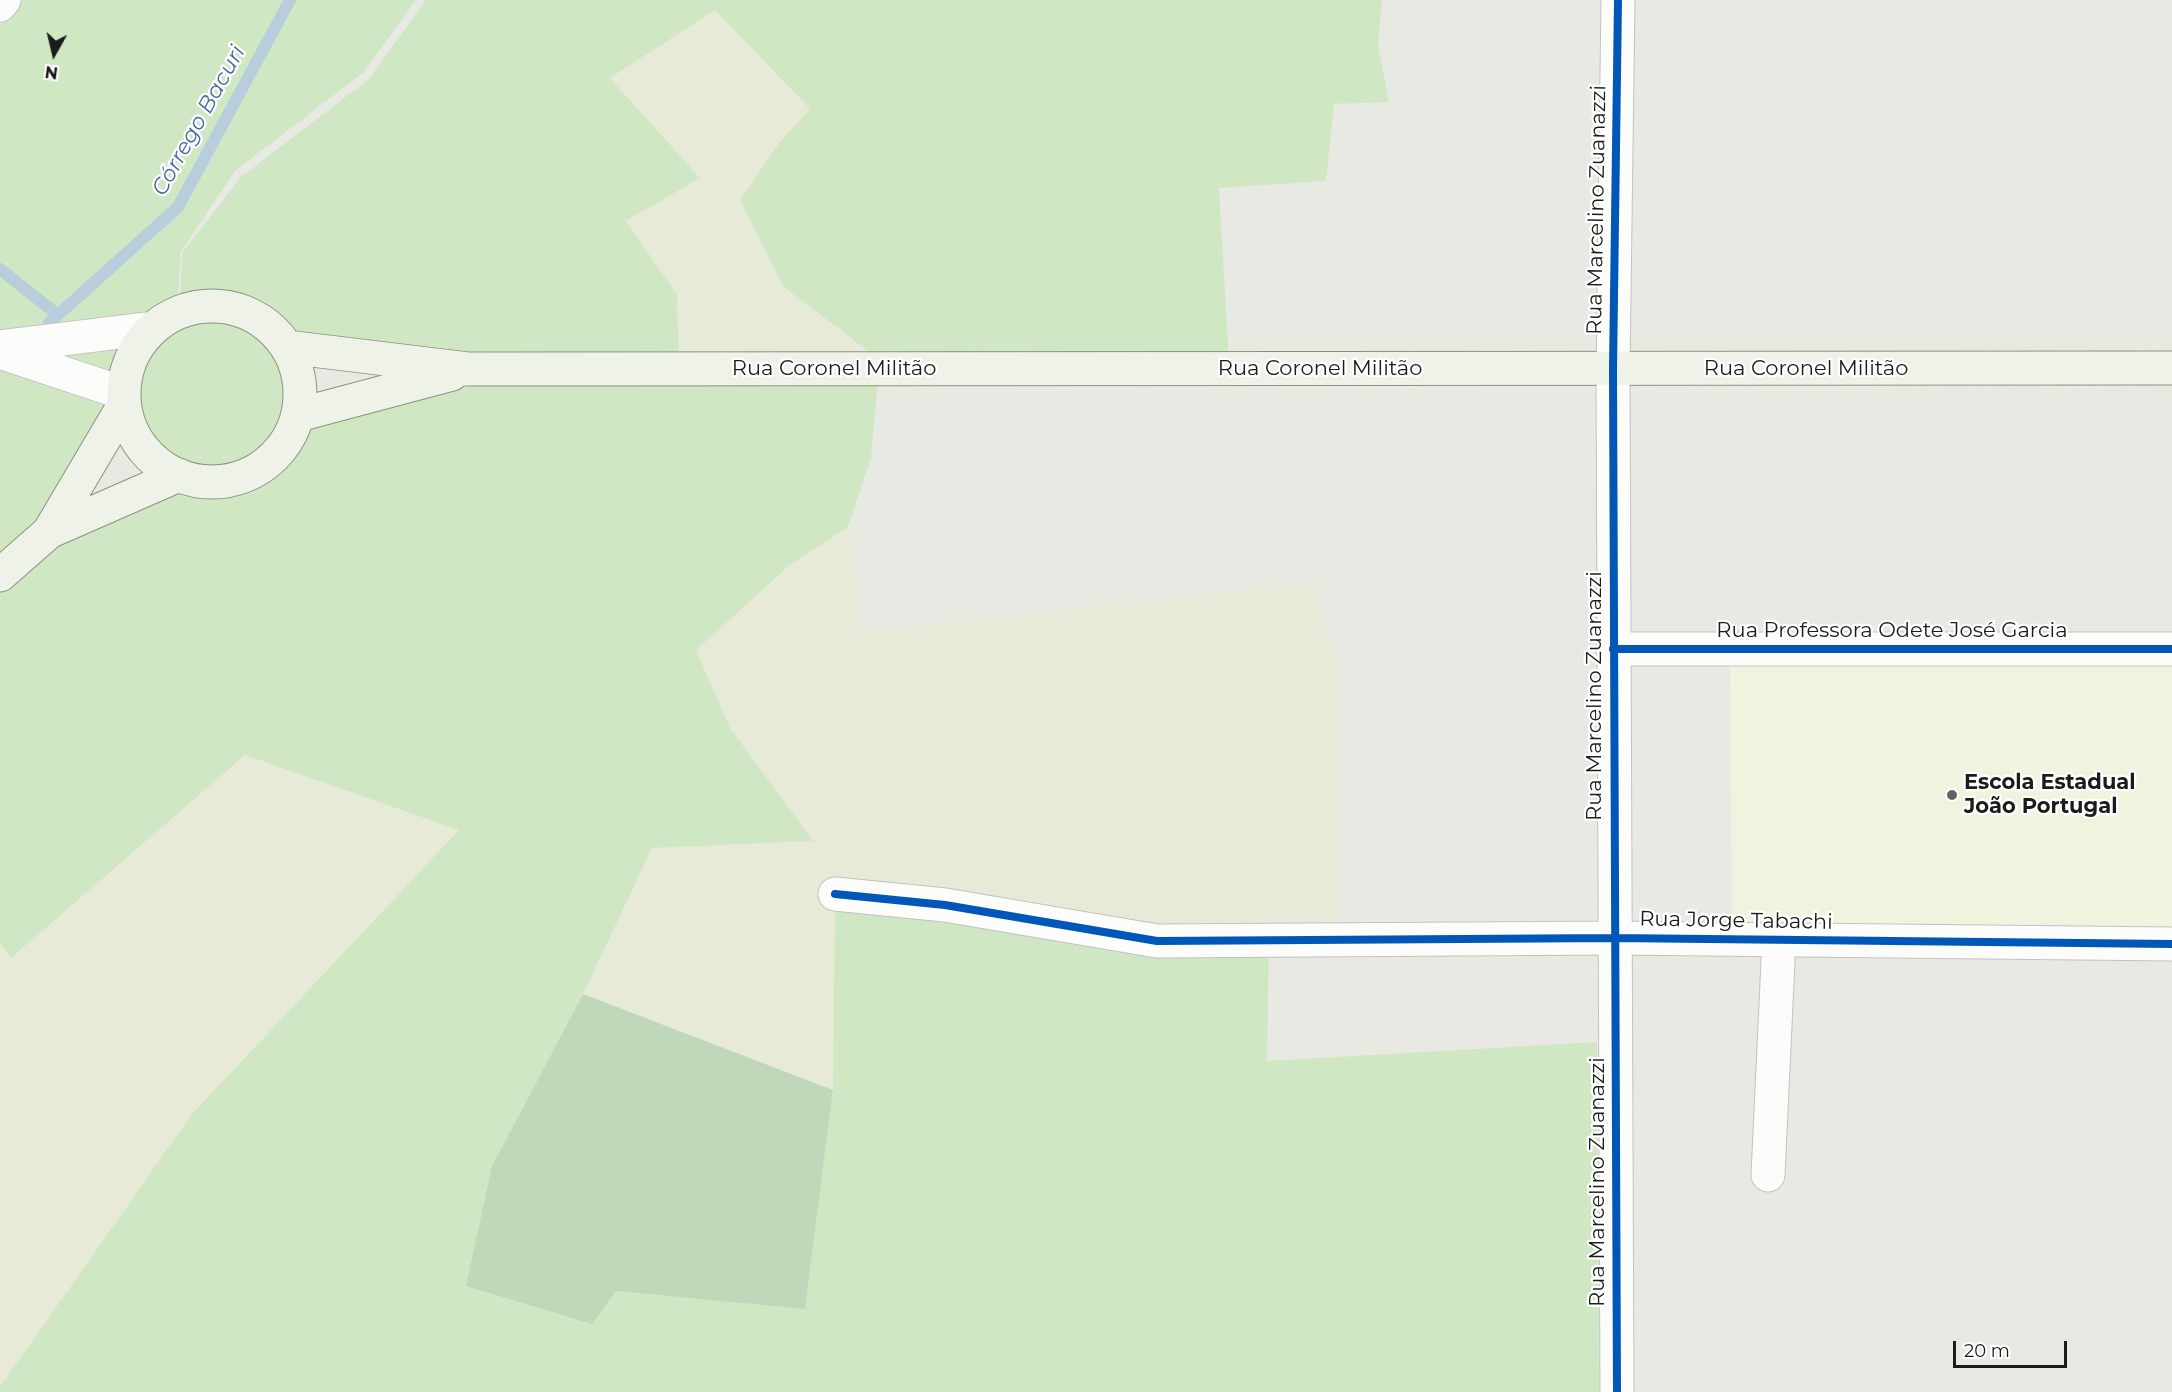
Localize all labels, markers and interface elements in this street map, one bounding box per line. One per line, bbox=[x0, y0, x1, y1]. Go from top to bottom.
north arrow bbox=[24, 24, 84, 84]
water label: Córrego Bacuri bbox=[147, 41, 251, 201]
text: N bbox=[44, 62, 59, 83]
street label: Rua Marcelino Zuanazzi bbox=[1582, 85, 1612, 335]
street label: Rua Coronel Militão bbox=[732, 356, 936, 382]
street label: Rua Coronel Militão bbox=[1218, 356, 1422, 382]
street label: Rua Coronel Militão bbox=[1704, 356, 1908, 382]
street label: Rua Marcelino Zuanazzi bbox=[1582, 571, 1608, 821]
street label: Rua Professora Odete José Garcia bbox=[1716, 618, 2068, 644]
place label: Escola Estadual João Portugal bbox=[1964, 770, 2136, 820]
marker: Escola Estadual João Portugal bbox=[1945, 788, 1959, 802]
street label: Rua Jorge Tabachi bbox=[1639, 907, 1833, 935]
street label: Rua Marcelino Zuanazzi bbox=[1585, 1057, 1611, 1307]
scale bar bbox=[1956, 1329, 2070, 1367]
text: 20 m bbox=[1964, 1340, 2010, 1362]

